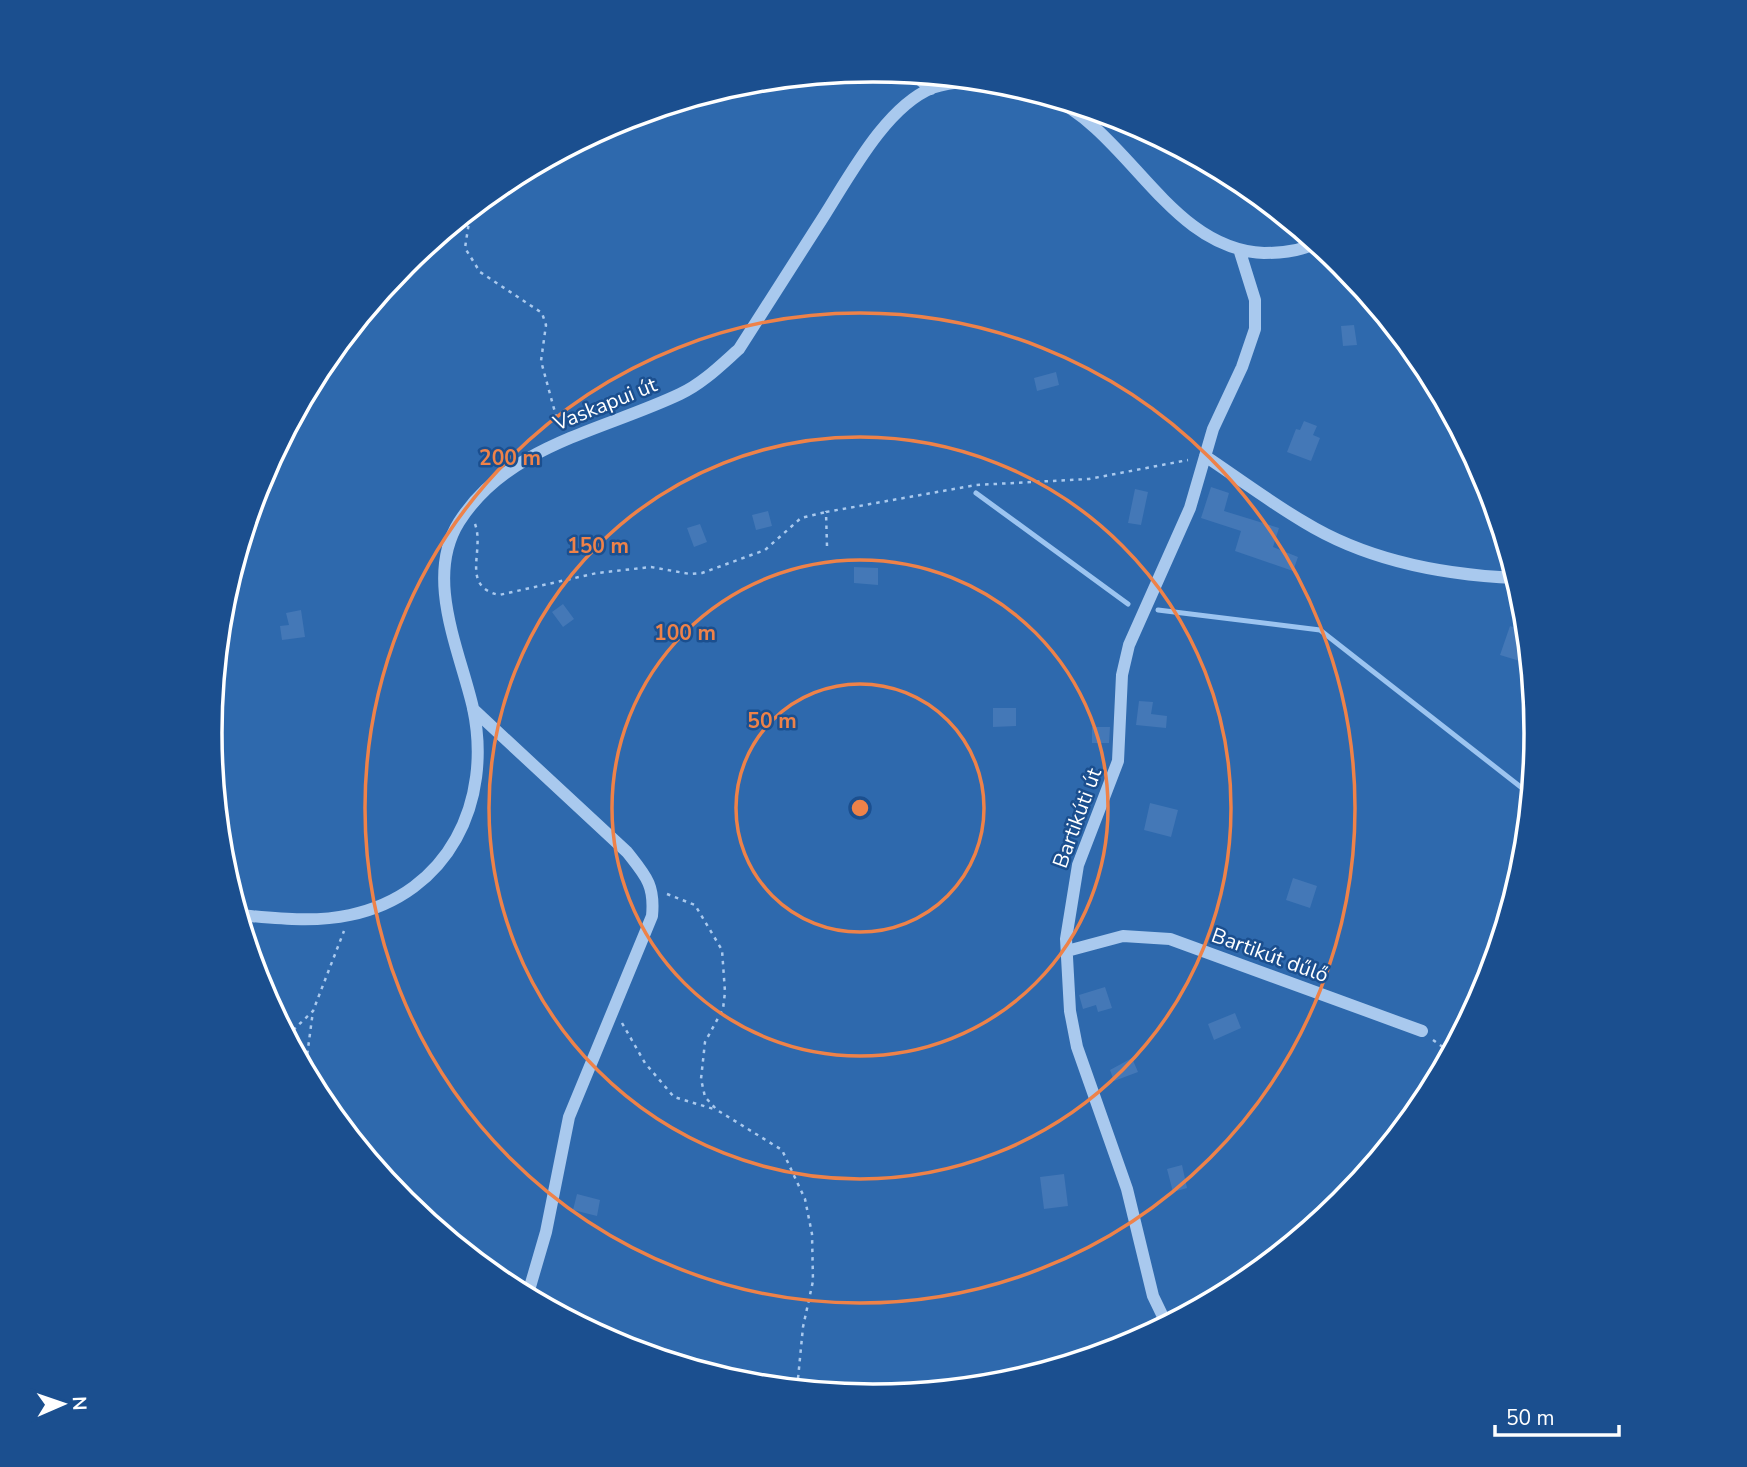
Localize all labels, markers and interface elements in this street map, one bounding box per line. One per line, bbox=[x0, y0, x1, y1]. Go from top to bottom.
street label: Vaskapui út bbox=[548, 370, 662, 438]
text: 200 m bbox=[479, 444, 541, 472]
text: 150 m bbox=[567, 532, 629, 560]
text: 100 m bbox=[654, 619, 716, 647]
text: 50 m bbox=[747, 707, 797, 735]
street label: Bartikúti út bbox=[1046, 763, 1108, 872]
centre of rings bbox=[848, 796, 872, 820]
street label: Bartikút dűlő bbox=[1208, 921, 1332, 989]
north arrow bbox=[28, 1369, 98, 1439]
scale bar bbox=[1495, 1394, 1619, 1438]
text: N bbox=[66, 1396, 92, 1411]
text: 50 m bbox=[1506, 1404, 1555, 1432]

